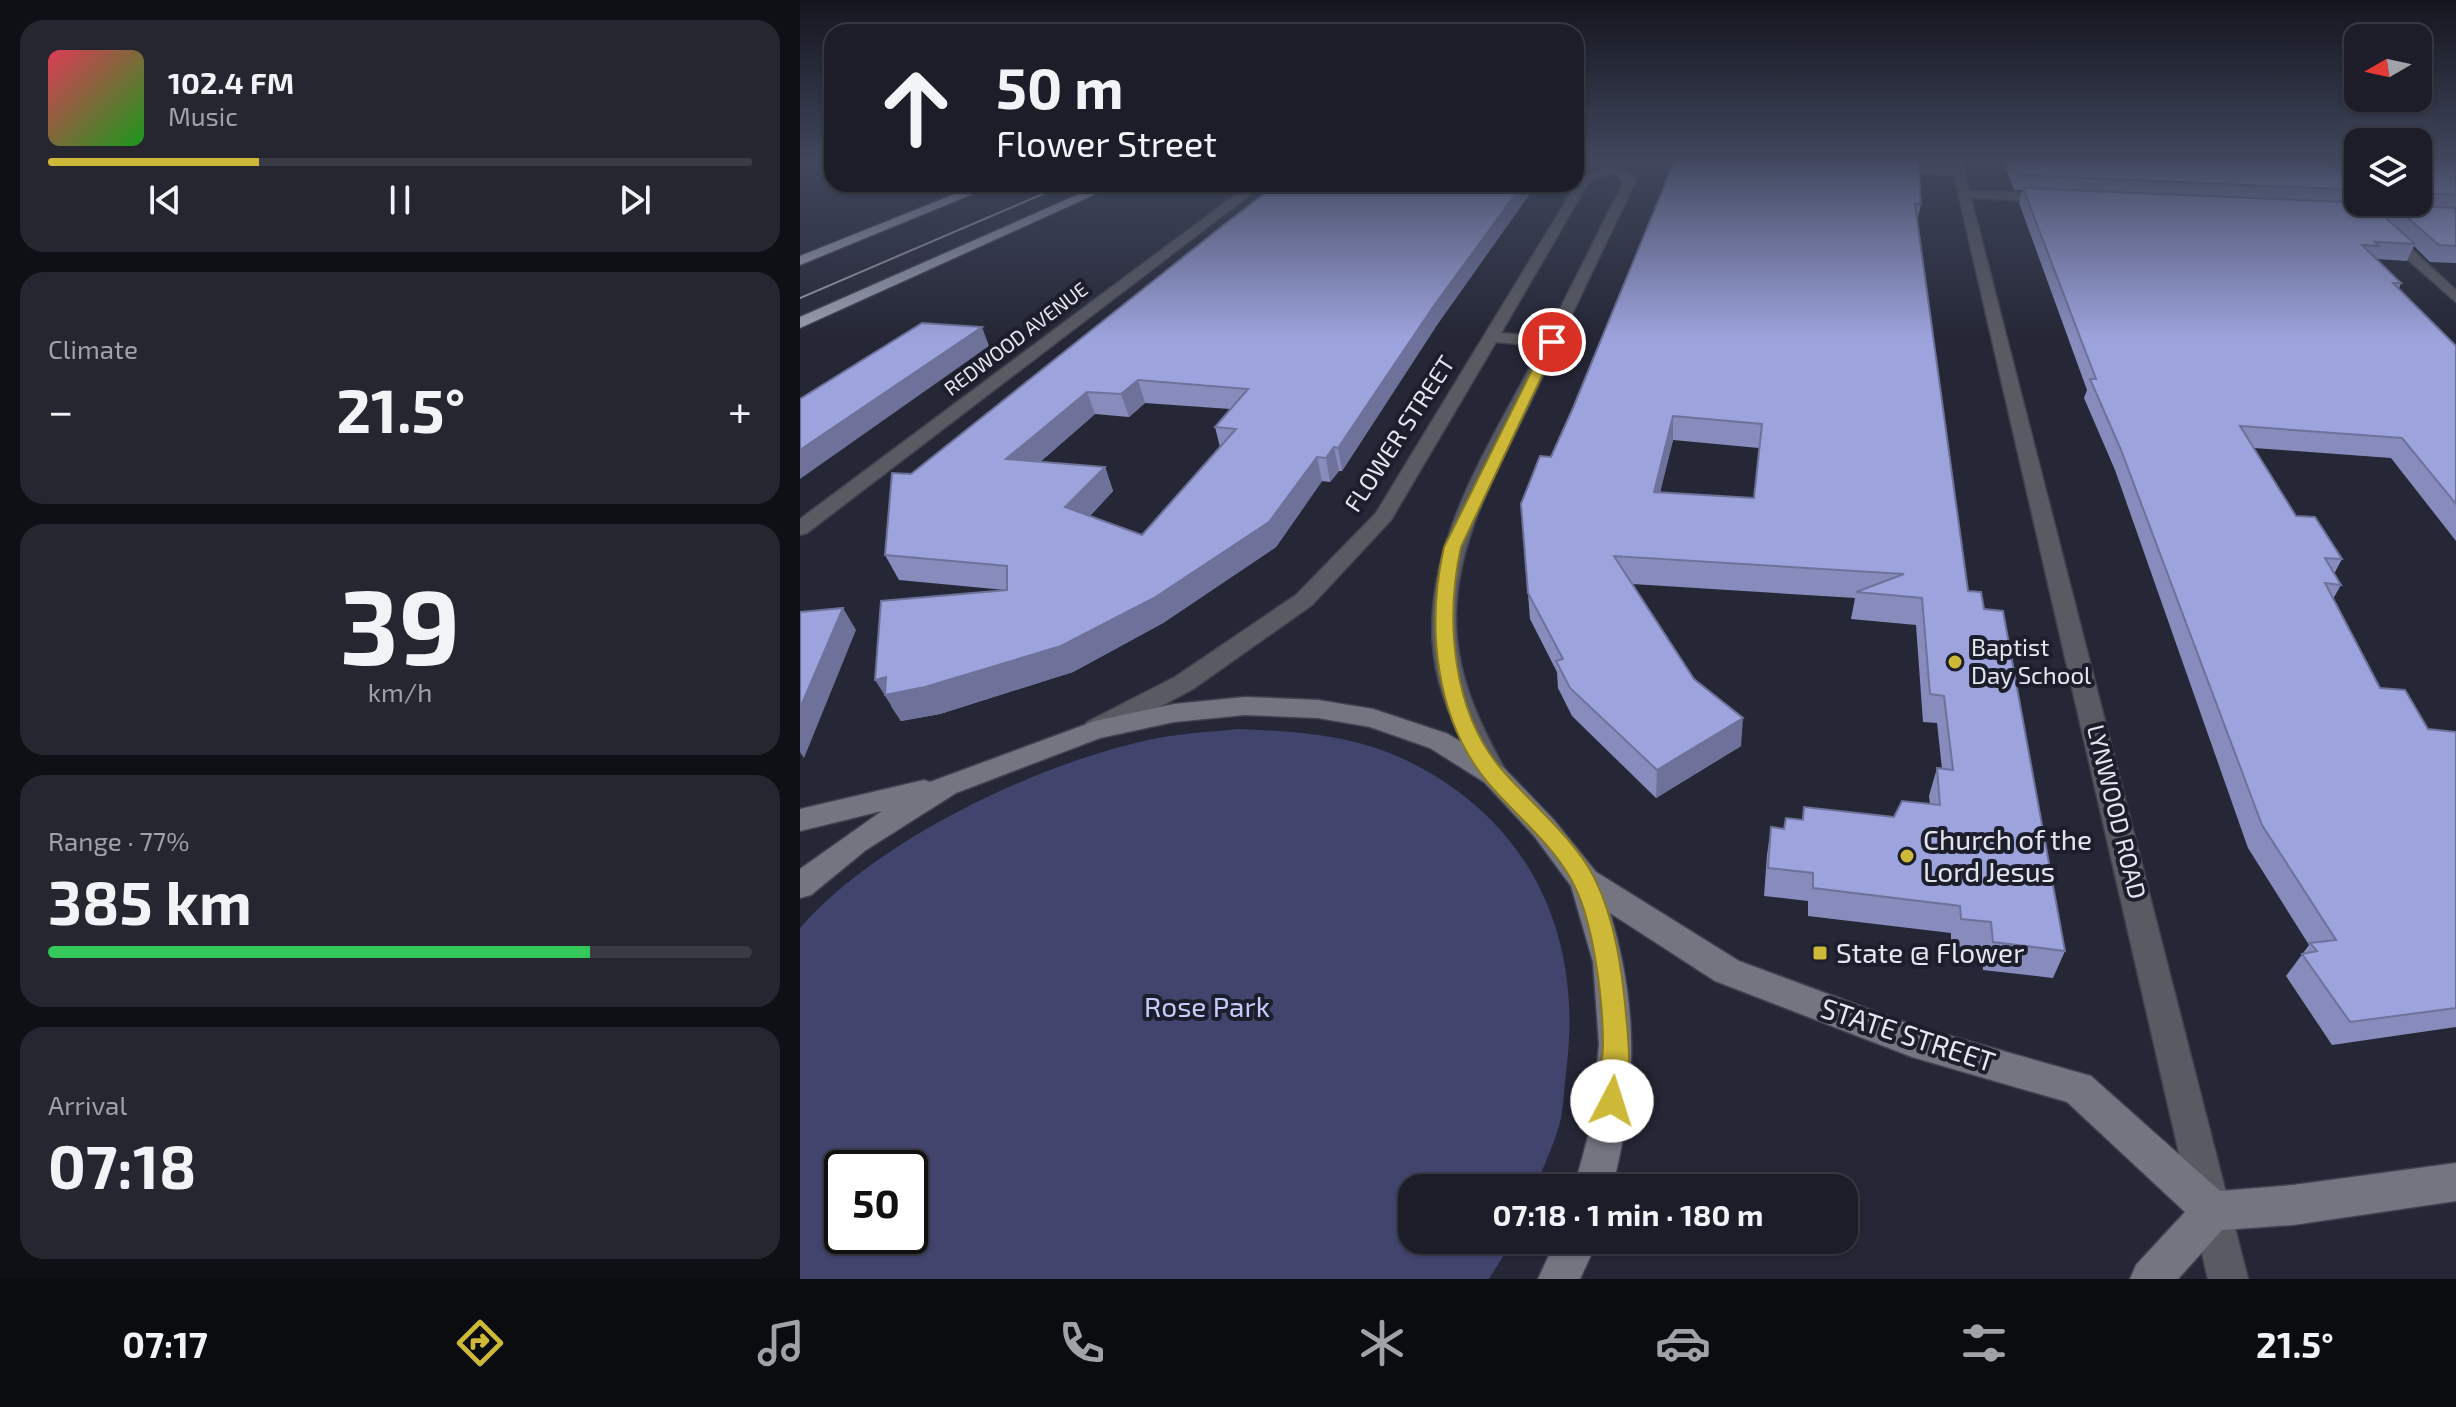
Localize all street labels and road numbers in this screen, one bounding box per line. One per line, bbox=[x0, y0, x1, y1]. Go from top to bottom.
street label: REDWOOD AVENUE bbox=[939, 276, 1092, 400]
street label: FLOWER STREET bbox=[1337, 350, 1460, 517]
street label: LYNWOOD ROAD bbox=[2082, 722, 2153, 902]
street label: STATE STREET bbox=[1817, 990, 2000, 1078]

